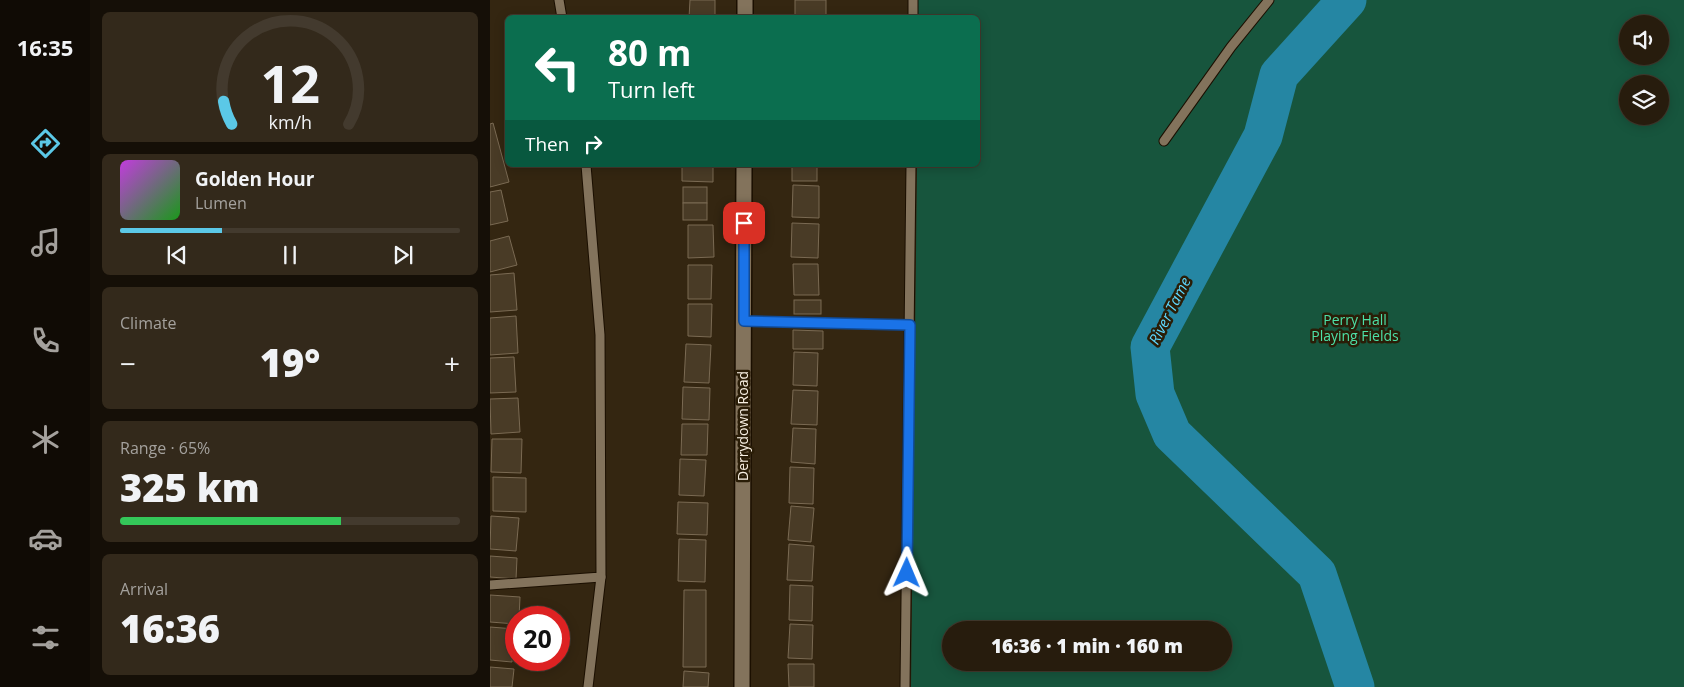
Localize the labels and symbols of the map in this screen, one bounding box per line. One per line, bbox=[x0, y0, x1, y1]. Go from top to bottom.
pin bbox=[723, 202, 765, 244]
water label: River Tame bbox=[1144, 273, 1195, 348]
park label: Perry Hall Playing Fields bbox=[1311, 310, 1399, 345]
street label: Derrydown Road bbox=[733, 371, 752, 481]
position arrow bbox=[880, 546, 932, 598]
speed limit sign: 20 bbox=[505, 606, 570, 671]

